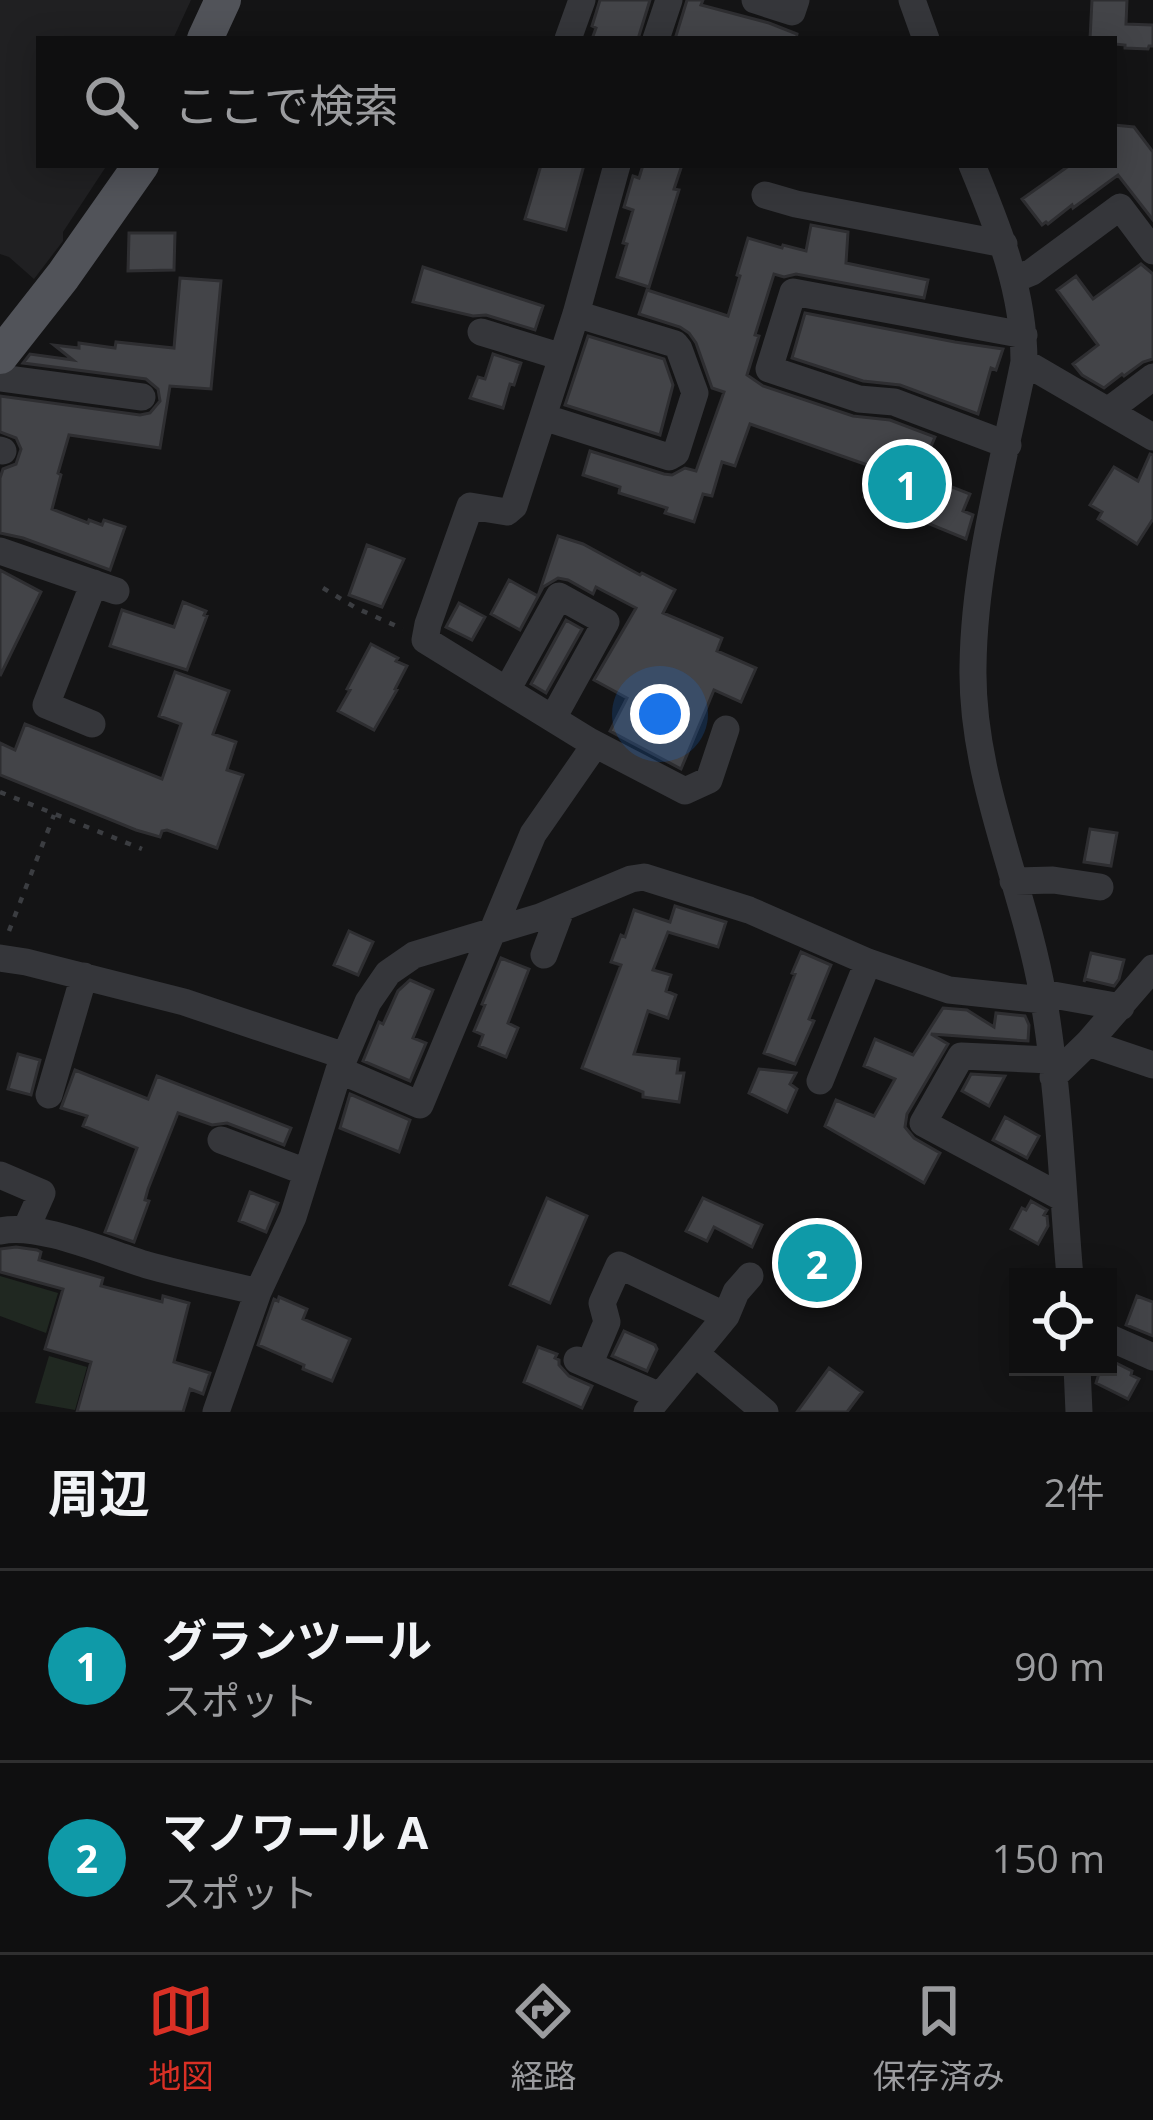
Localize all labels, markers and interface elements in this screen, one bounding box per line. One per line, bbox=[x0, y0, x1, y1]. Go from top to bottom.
search box bbox=[36, 36, 1117, 168]
icon: search bbox=[78, 69, 144, 135]
text: ここで検索 bbox=[174, 74, 399, 135]
pin: 1 bbox=[868, 439, 946, 529]
your location bbox=[630, 684, 690, 744]
pin: 2 bbox=[778, 1218, 856, 1308]
map controls bbox=[1009, 1268, 1117, 1376]
button: locate bbox=[1009, 1268, 1117, 1376]
text: 周辺 bbox=[48, 1457, 150, 1527]
text: 2件 bbox=[1044, 1465, 1105, 1518]
text: グランツール bbox=[162, 1609, 432, 1670]
text: 1 bbox=[76, 1639, 98, 1692]
text: 90 m bbox=[1014, 1639, 1105, 1692]
text: スポット bbox=[162, 1673, 318, 1726]
text: マノワール A bbox=[162, 1801, 428, 1862]
text: 2 bbox=[76, 1831, 98, 1884]
text: 150 m bbox=[992, 1831, 1105, 1884]
text: スポット bbox=[162, 1865, 318, 1918]
tab: 地図 bbox=[148, 1978, 214, 2098]
tab: 経路 bbox=[510, 1978, 576, 2098]
tab: 保存済み bbox=[873, 1978, 1005, 2098]

